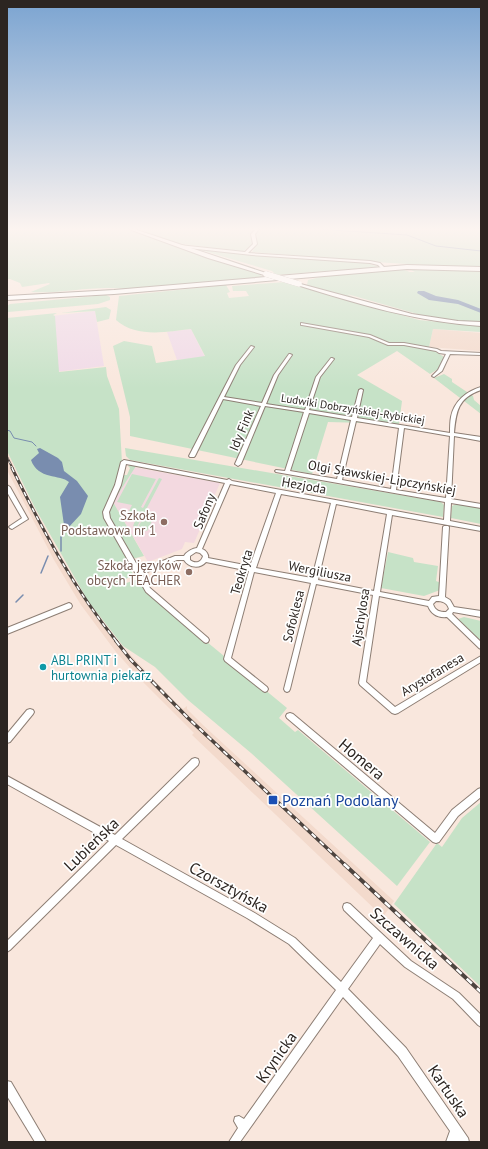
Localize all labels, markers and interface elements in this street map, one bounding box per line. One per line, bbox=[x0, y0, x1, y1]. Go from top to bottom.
street label: Ludwiki Dobrzyńskiej-Rybickiej bbox=[280, 391, 426, 427]
street label: Idy Fink bbox=[225, 406, 258, 453]
street label: Olgi Sławskiej-Lipczyńskiej bbox=[306, 456, 457, 499]
street label: Hezjoda bbox=[280, 473, 327, 498]
street label: Safony bbox=[189, 491, 220, 532]
place label: Szkoła Podstawowa nr 1 bbox=[61, 507, 156, 539]
marker: Szkoła Podstawowa nr 1 bbox=[159, 517, 169, 527]
street label: Teokryta bbox=[227, 547, 256, 597]
place label: Szkoła języków obcych TEACHER bbox=[87, 557, 181, 589]
street label: Wergiliusza bbox=[287, 557, 353, 586]
marker: Szkoła języków obcych TEACHER bbox=[184, 567, 194, 577]
street label: Ajschylosa bbox=[348, 587, 373, 647]
street label: Sofoklesa bbox=[279, 588, 308, 644]
street label: Arystofanesa bbox=[398, 649, 467, 700]
place label: ABL PRINT i hurtownia piekarz bbox=[51, 652, 151, 684]
marker: ABL PRINT i hurtownia piekarz bbox=[38, 662, 48, 672]
street label: Homera bbox=[335, 734, 389, 784]
place label: Poznań Podolany bbox=[282, 790, 399, 810]
marker: Poznań Podolany bbox=[267, 794, 279, 806]
street label: Lubieńska bbox=[59, 813, 123, 875]
street label: Czorsztyńska bbox=[186, 857, 272, 917]
street label: Szczawnicka bbox=[366, 903, 444, 973]
street label: Krynicka bbox=[251, 1027, 301, 1087]
street label: Kartuska bbox=[424, 1061, 474, 1121]

